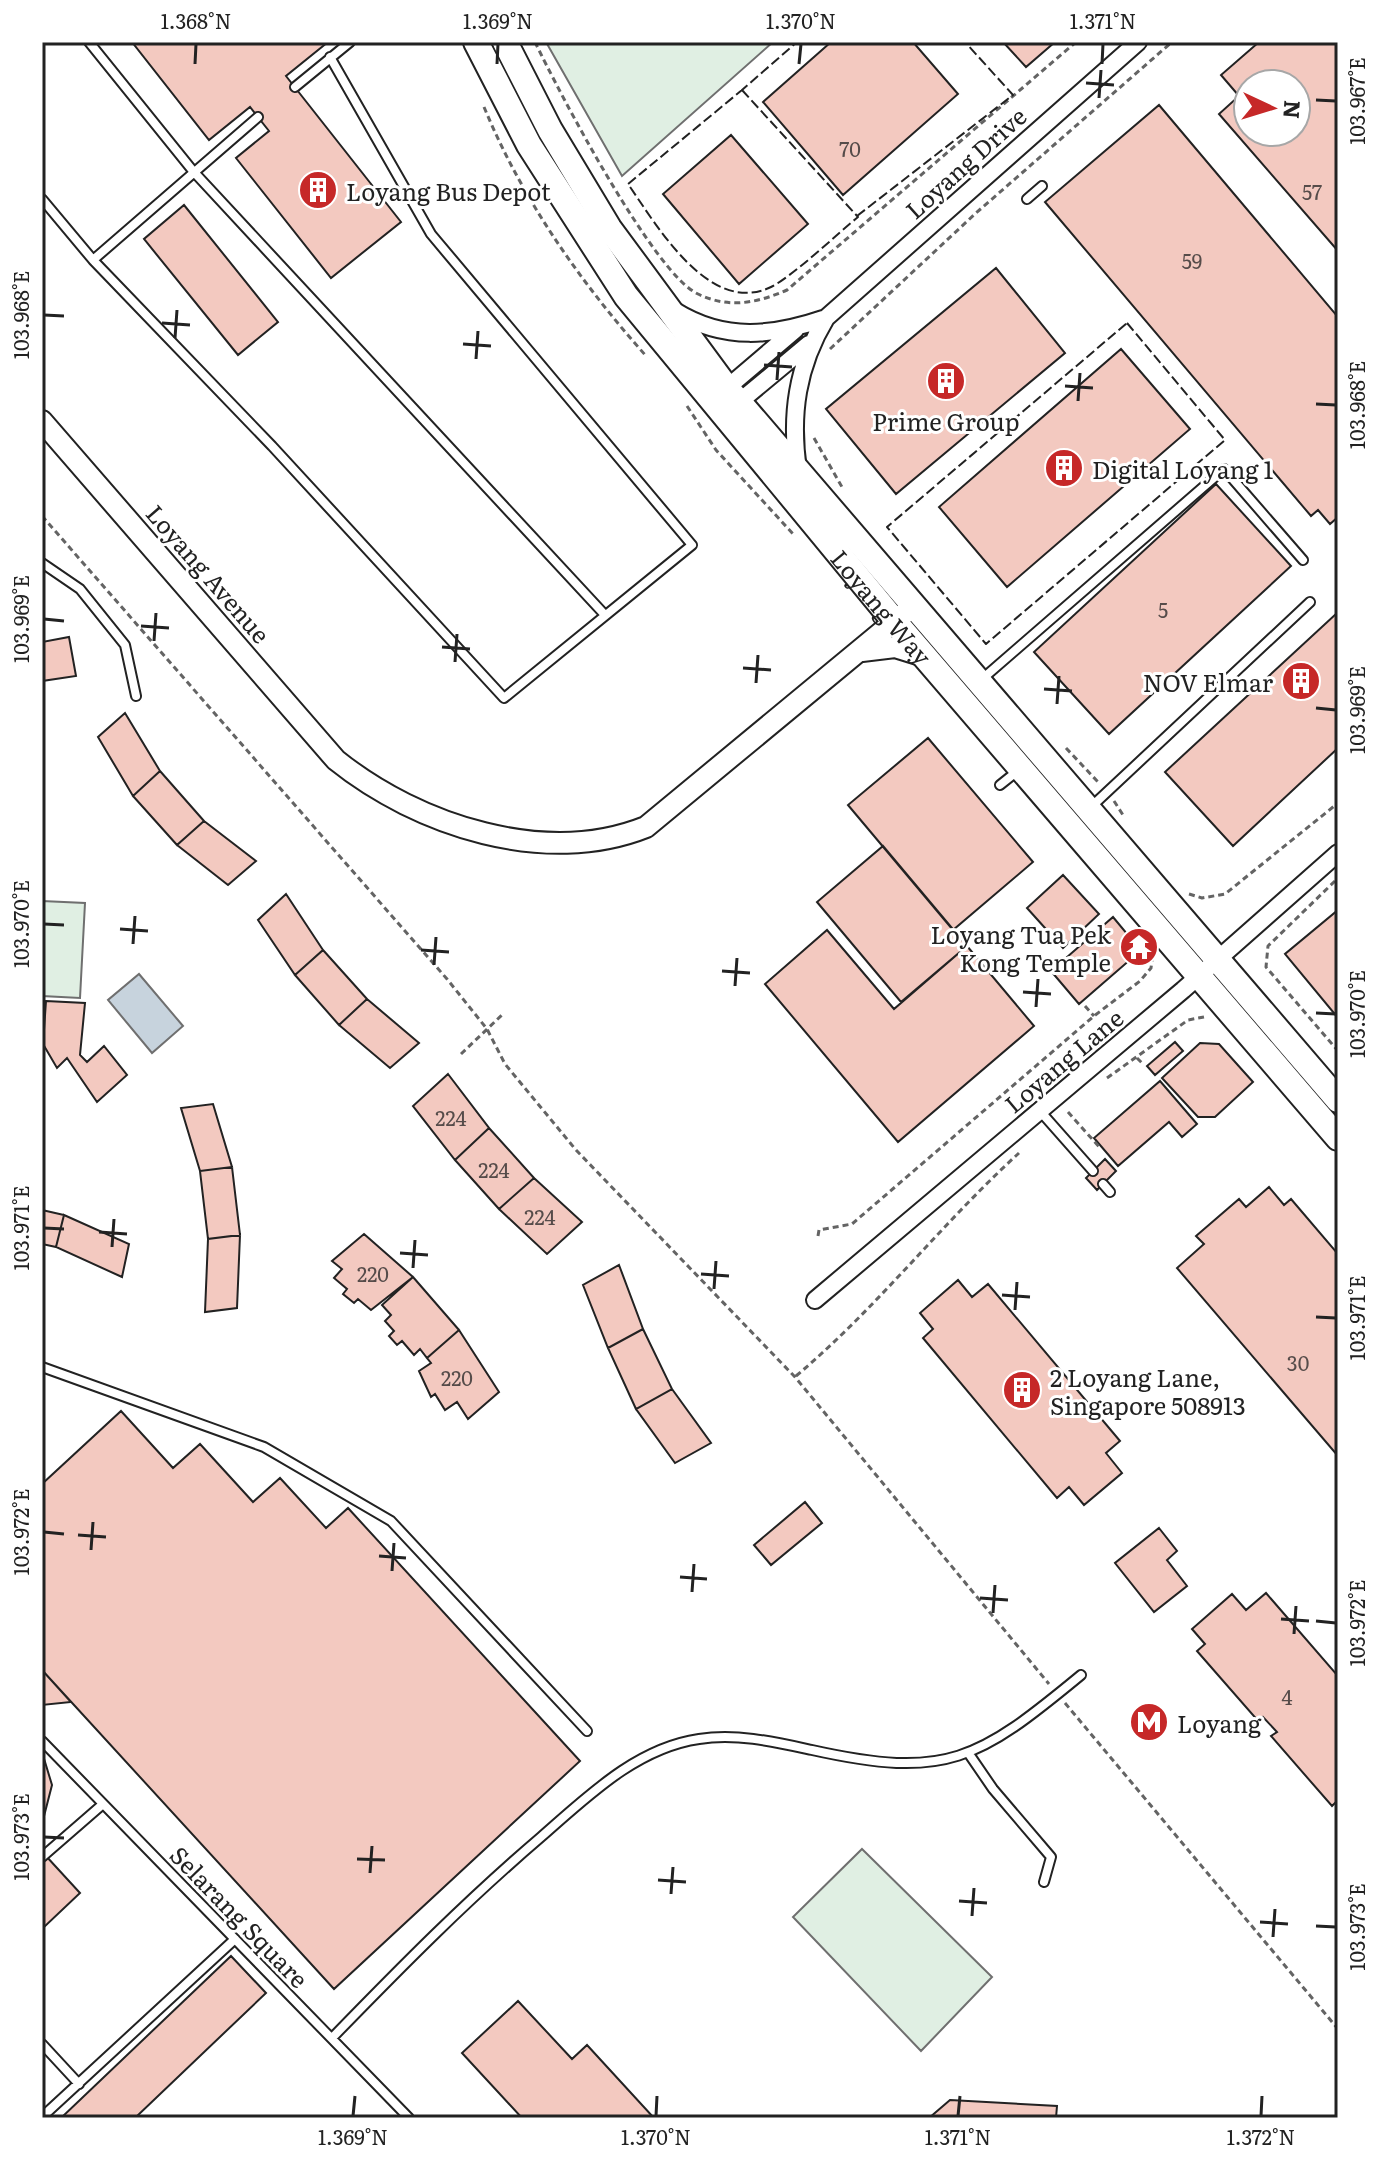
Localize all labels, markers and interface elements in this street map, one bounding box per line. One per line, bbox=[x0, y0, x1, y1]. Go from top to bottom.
text: 1.368°N bbox=[161, 5, 231, 35]
text: 1.369°N bbox=[463, 5, 533, 35]
text: 1.370°N bbox=[766, 5, 836, 35]
text: 1.371°N bbox=[1070, 5, 1136, 35]
text: 103.967°E bbox=[1341, 57, 1371, 145]
north arrow bbox=[1232, 68, 1312, 148]
street label: Loyang Drive bbox=[897, 98, 1033, 226]
text: N bbox=[1276, 99, 1311, 120]
house number: 70 bbox=[839, 133, 861, 163]
building icon: Loyang Bus Depot bbox=[297, 169, 339, 211]
place label: Loyang Bus Depot bbox=[346, 173, 551, 208]
house number: 57 bbox=[1302, 176, 1322, 206]
house number: 59 bbox=[1182, 245, 1202, 275]
text: 103.968°E bbox=[5, 271, 35, 359]
building icon: Prime Group bbox=[925, 360, 967, 402]
text: 103.968°E bbox=[1341, 361, 1371, 449]
place label: Prime Group bbox=[872, 403, 1020, 438]
building icon: Digital Loyang 1 bbox=[1043, 447, 1085, 489]
place label: Digital Loyang 1 bbox=[1092, 451, 1274, 486]
street label: Loyang Avenue bbox=[139, 496, 279, 650]
street label: Loyang Way bbox=[824, 541, 941, 672]
text: 103.969°E bbox=[5, 575, 35, 663]
house number: 5 bbox=[1158, 594, 1168, 624]
building icon: NOV Elmar bbox=[1280, 660, 1322, 702]
place label: NOV Elmar bbox=[1143, 664, 1274, 699]
text: 103.969°E bbox=[1341, 666, 1371, 754]
text: 103.970°E bbox=[5, 880, 35, 968]
place label: Loyang Tua Pek Kong Temple bbox=[930, 916, 1111, 979]
temple icon: Loyang Tua Pek Kong Temple bbox=[1118, 926, 1160, 968]
text: 103.970°E bbox=[1341, 970, 1371, 1058]
street label: Loyang Lane bbox=[996, 1000, 1130, 1120]
house number: 224 bbox=[435, 1102, 467, 1132]
house number: 224 bbox=[478, 1154, 510, 1184]
text: 103.971°E bbox=[5, 1186, 35, 1270]
house number: 224 bbox=[524, 1201, 556, 1231]
house number: 220 bbox=[357, 1258, 389, 1288]
text: 103.971°E bbox=[1341, 1276, 1371, 1360]
house number: 30 bbox=[1287, 1347, 1309, 1377]
place label: 2 Loyang Lane, Singapore 508913 bbox=[1050, 1359, 1246, 1422]
house number: 220 bbox=[441, 1362, 473, 1392]
building icon: 2 Loyang Lane, Singapore 508913 bbox=[1001, 1369, 1043, 1411]
text: 103.972°E bbox=[5, 1489, 35, 1575]
text: 103.972°E bbox=[1341, 1580, 1371, 1666]
house number: 4 bbox=[1281, 1681, 1293, 1711]
metro station icon: Loyang bbox=[1128, 1701, 1170, 1743]
place label: Loyang bbox=[1177, 1705, 1262, 1740]
text: 103.973°E bbox=[5, 1793, 35, 1881]
street label: Selarang Square bbox=[163, 1837, 317, 1995]
text: 103.973°E bbox=[1341, 1883, 1371, 1971]
text: 1.369°N bbox=[318, 2121, 388, 2151]
text: 1.370°N bbox=[621, 2121, 691, 2151]
text: 1.371°N bbox=[925, 2121, 991, 2151]
text: 1.372°N bbox=[1227, 2121, 1295, 2151]

